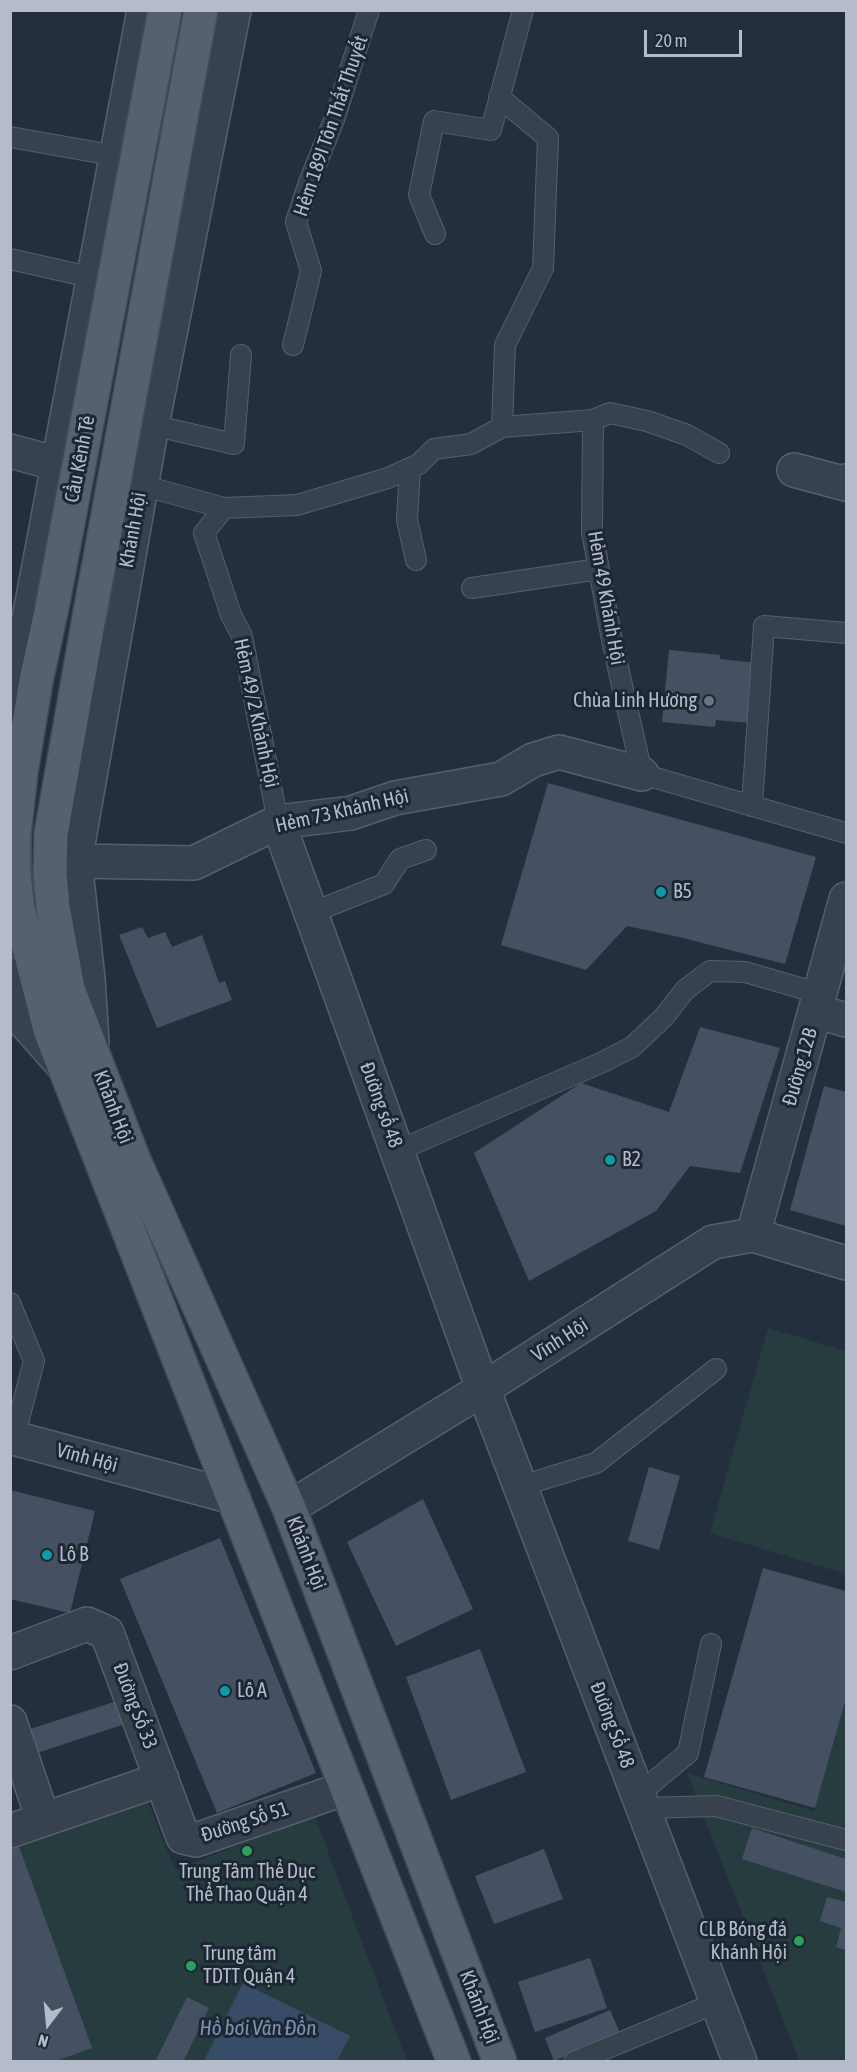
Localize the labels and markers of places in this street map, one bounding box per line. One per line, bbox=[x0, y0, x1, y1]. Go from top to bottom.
place label: Chùa Linh Hương bbox=[573, 689, 697, 713]
marker: Chùa Linh Hương bbox=[702, 694, 716, 708]
place label: B5 bbox=[673, 880, 692, 904]
marker: B5 bbox=[654, 885, 668, 899]
place label: B2 bbox=[622, 1148, 641, 1172]
marker: B2 bbox=[603, 1153, 617, 1167]
place label: Lô B bbox=[59, 1543, 88, 1567]
marker: Lô B bbox=[40, 1548, 54, 1562]
place label: Lô A bbox=[237, 1679, 267, 1703]
marker: Lô A bbox=[218, 1684, 232, 1698]
marker: Trung Tâm Thể Dục Thể Thao Quận 4 bbox=[240, 1844, 254, 1858]
place label: Trung Tâm Thể Dục Thể Thao Quận 4 bbox=[179, 1860, 315, 1907]
place label: CLB Bóng đá Khánh Hội bbox=[699, 1918, 787, 1965]
marker: CLB Bóng đá Khánh Hội bbox=[792, 1934, 806, 1948]
place label: Trung tâm TDTT Quận 4 bbox=[203, 1942, 295, 1989]
marker: Trung tâm TDTT Quận 4 bbox=[184, 1959, 198, 1973]

